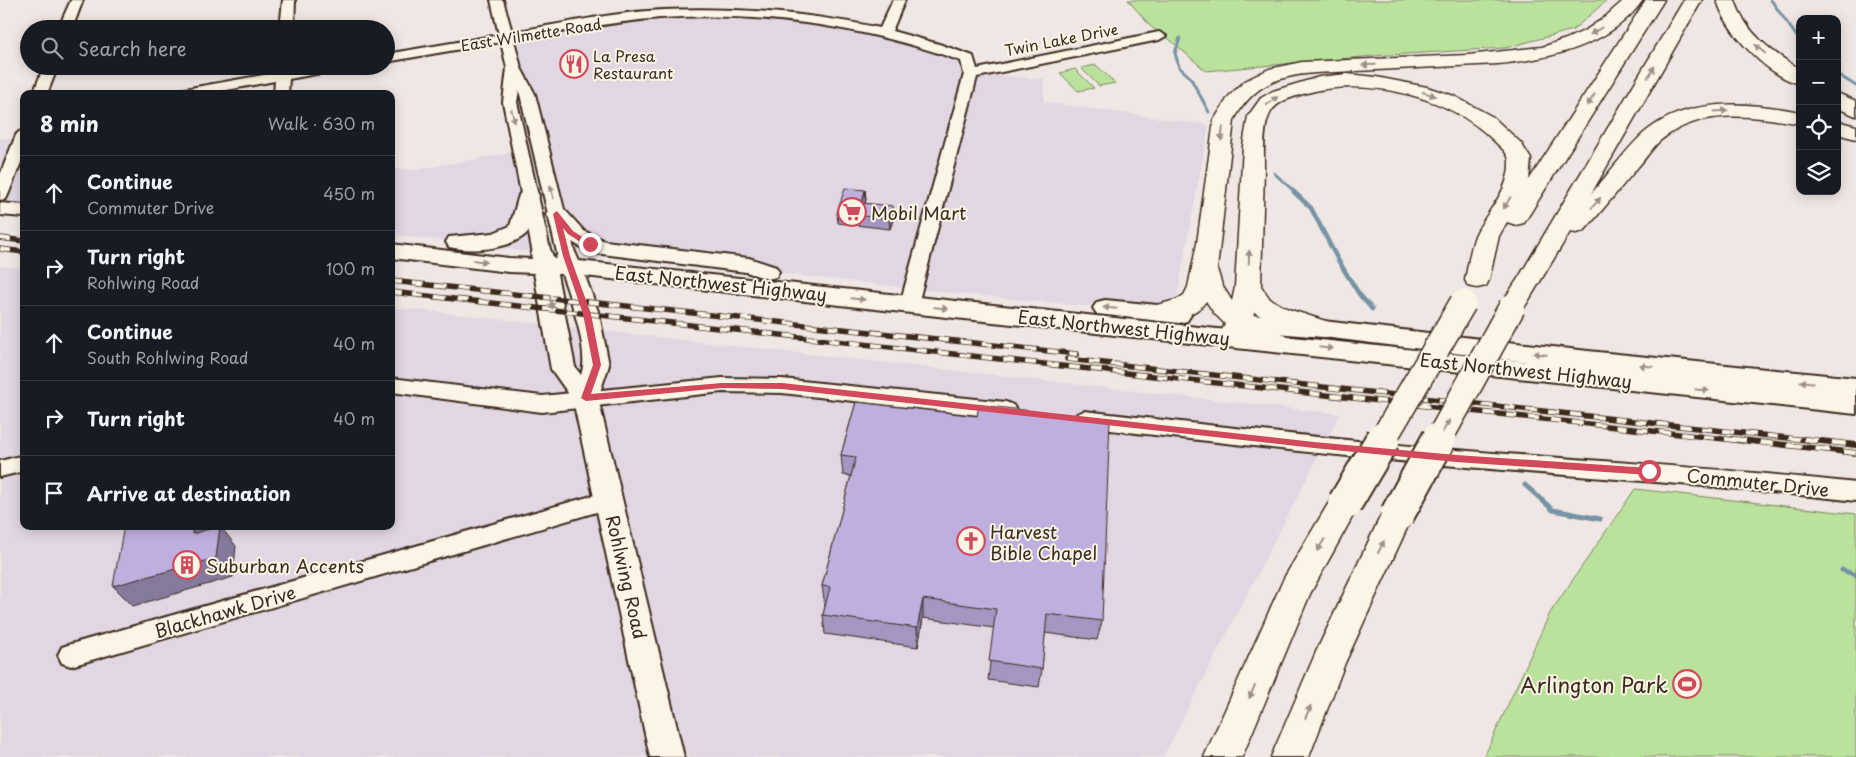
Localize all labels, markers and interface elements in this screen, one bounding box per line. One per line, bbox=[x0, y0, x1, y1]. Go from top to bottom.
street label: East Wilmette Road bbox=[459, 11, 603, 56]
map controls bbox=[1796, 15, 1841, 195]
button: + bbox=[1796, 15, 1841, 60]
street label: Twin Lake Drive bbox=[1002, 17, 1120, 61]
search box bbox=[20, 20, 395, 75]
one-way arrow bbox=[1590, 26, 1603, 36]
icon: search bbox=[38, 34, 66, 62]
text: Search here bbox=[78, 34, 187, 62]
one-way arrow bbox=[1755, 43, 1767, 55]
place label: La Presa Restaurant bbox=[593, 44, 673, 84]
restaurant icon: La Presa Restaurant bbox=[559, 49, 589, 79]
button: − bbox=[1796, 60, 1841, 105]
one-way arrow bbox=[1361, 62, 1377, 70]
one-way arrow bbox=[1647, 65, 1656, 78]
one-way arrow bbox=[1421, 91, 1436, 98]
one-way arrow bbox=[1587, 94, 1596, 107]
one-way arrow bbox=[1265, 96, 1279, 106]
button: locate bbox=[1796, 105, 1841, 150]
one-way arrow bbox=[1714, 106, 1730, 114]
text: 8 min bbox=[40, 107, 99, 139]
one-way arrow bbox=[509, 108, 517, 123]
text: Walk · 630 m bbox=[268, 111, 375, 135]
one-way arrow bbox=[1218, 127, 1226, 143]
button: layers bbox=[1796, 150, 1841, 195]
text: Continue bbox=[87, 167, 173, 195]
icon: ahead bbox=[40, 179, 68, 207]
text: 450 m bbox=[323, 181, 375, 205]
one-way arrow bbox=[547, 185, 555, 200]
text: Commuter Drive bbox=[87, 195, 214, 219]
supermarket icon: Mobil Mart bbox=[837, 197, 867, 227]
one-way arrow bbox=[1502, 197, 1511, 210]
one-way arrow bbox=[1590, 197, 1601, 210]
place label: Mobil Mart bbox=[871, 199, 966, 226]
route end bbox=[579, 233, 602, 256]
text: Turn right bbox=[87, 242, 185, 270]
one-way arrow bbox=[1245, 249, 1253, 265]
icon: right bbox=[40, 254, 68, 282]
text: 100 m bbox=[326, 256, 375, 280]
one-way arrow bbox=[473, 257, 489, 265]
street label: East Northwest Highway bbox=[614, 258, 828, 308]
text: Rohlwing Road bbox=[87, 270, 199, 294]
one-way arrow bbox=[547, 295, 555, 310]
one-way arrow bbox=[851, 295, 867, 303]
street label: East Northwest Highway bbox=[1017, 302, 1231, 352]
one-way arrow bbox=[933, 304, 949, 312]
one-way arrow bbox=[1102, 304, 1118, 312]
text: Continue bbox=[87, 317, 173, 345]
icon: ahead bbox=[40, 329, 68, 357]
text: 40 m bbox=[333, 331, 375, 355]
one-way arrow bbox=[1318, 344, 1334, 352]
text: South Rohlwing Road bbox=[87, 345, 248, 369]
street label: East Northwest Highway bbox=[1419, 345, 1633, 395]
one-way arrow bbox=[1532, 350, 1548, 358]
one-way arrow bbox=[1637, 362, 1653, 370]
one-way arrow bbox=[1799, 378, 1815, 386]
one-way arrow bbox=[1695, 386, 1711, 394]
icon: right bbox=[40, 404, 68, 432]
text: Turn right bbox=[87, 404, 185, 432]
text: 40 m bbox=[333, 406, 375, 430]
one-way arrow bbox=[1442, 419, 1450, 433]
route start bbox=[1638, 460, 1661, 483]
street label: Commuter Drive bbox=[1685, 461, 1831, 503]
icon: arrive bbox=[40, 479, 68, 507]
text: Arrive at destination bbox=[87, 479, 291, 507]
street label: Rohlwing Road bbox=[600, 512, 654, 642]
place label: Harvest Bible Chapel bbox=[990, 518, 1097, 566]
church icon: Harvest Bible Chapel bbox=[956, 526, 986, 556]
one-way arrow bbox=[1317, 537, 1325, 552]
one-way arrow bbox=[1377, 540, 1385, 554]
building icon: Suburban Accents bbox=[172, 550, 202, 580]
place label: Suburban Accents bbox=[206, 552, 364, 579]
street label: Blackhawk Drive bbox=[151, 578, 299, 644]
place label: Arlington Park bbox=[1520, 668, 1668, 700]
sports icon: Arlington Park bbox=[1672, 669, 1702, 699]
one-way arrow bbox=[1248, 685, 1256, 699]
one-way arrow bbox=[1304, 704, 1312, 719]

